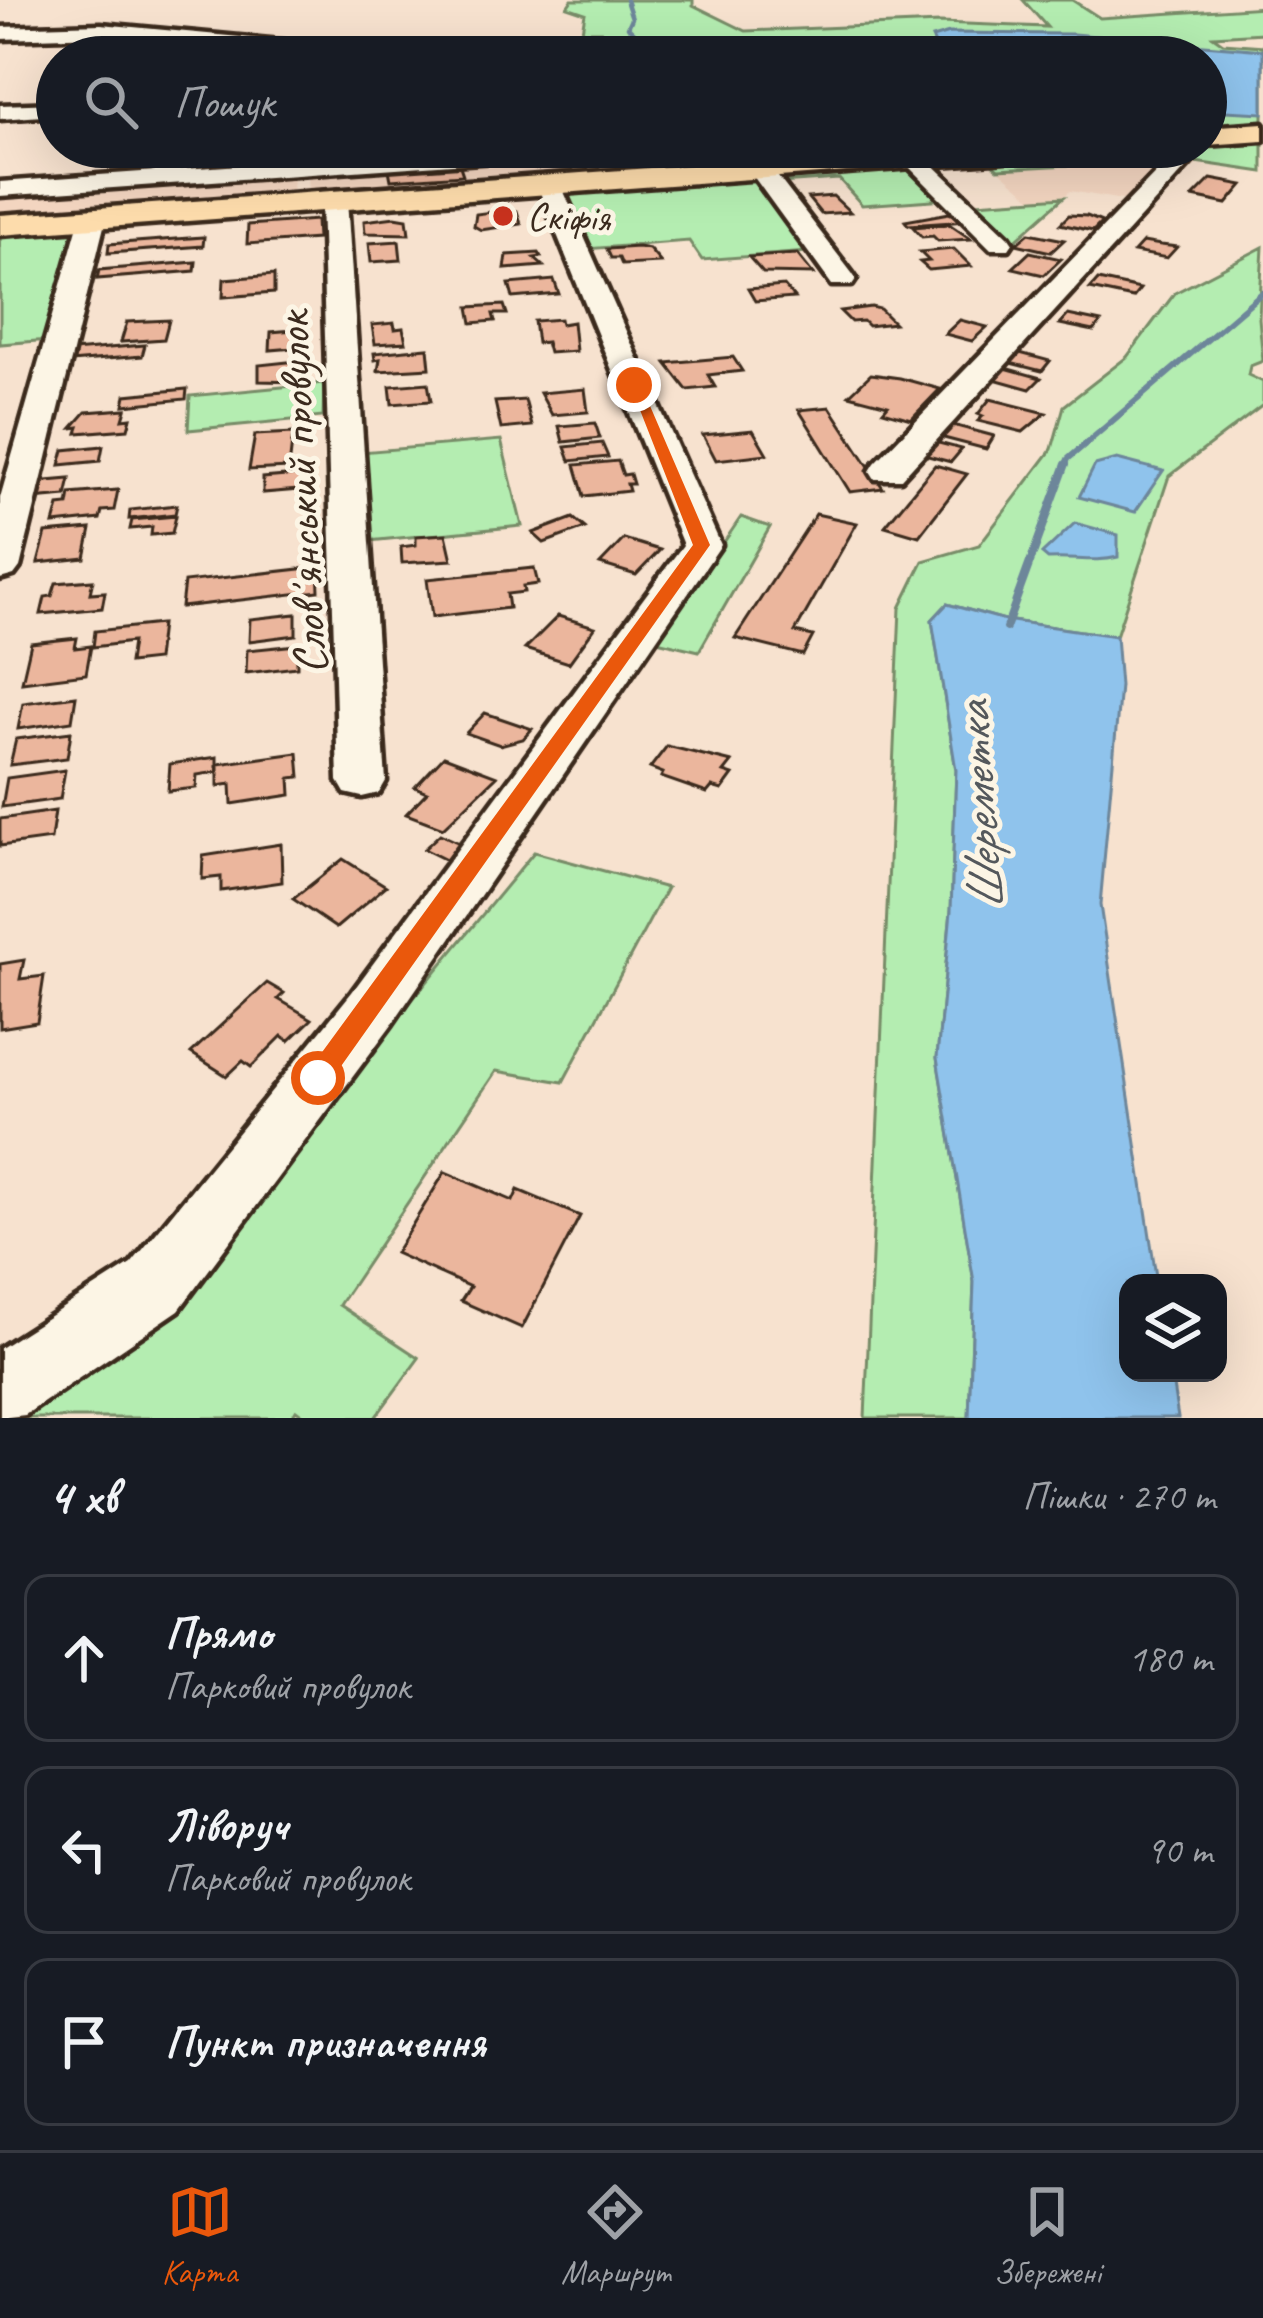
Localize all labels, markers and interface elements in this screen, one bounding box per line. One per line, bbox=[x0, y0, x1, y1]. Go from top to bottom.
search box bbox=[36, 36, 1227, 168]
icon: search bbox=[78, 69, 144, 135]
text: Пошук bbox=[174, 74, 274, 131]
place label: Скіфія bbox=[527, 193, 612, 242]
marker: Скіфія bbox=[490, 203, 516, 229]
street label: Словʼянський провулок bbox=[261, 307, 340, 676]
route end bbox=[607, 358, 661, 412]
water label: Шереметка bbox=[939, 696, 1018, 913]
route start bbox=[291, 1051, 345, 1105]
map controls bbox=[1119, 1274, 1227, 1382]
button: layers bbox=[1119, 1274, 1227, 1382]
text: 4 хв bbox=[48, 1464, 118, 1528]
text: Пішки · 270 m bbox=[1022, 1472, 1215, 1521]
text: Прямо bbox=[165, 1605, 272, 1662]
icon: ahead bbox=[51, 1625, 117, 1691]
text: 180 m bbox=[1128, 1634, 1212, 1683]
text: Парковий провулок bbox=[165, 1662, 410, 1711]
text: Ліворуч bbox=[165, 1797, 287, 1854]
icon: left bbox=[51, 1817, 117, 1883]
text: 90 m bbox=[1146, 1826, 1212, 1875]
text: Парковий провулок bbox=[165, 1854, 410, 1903]
icon: arrive bbox=[51, 2009, 117, 2075]
text: Пункт призначення bbox=[165, 2014, 485, 2071]
tab: Карта bbox=[162, 2179, 237, 2293]
tab: Маршрут bbox=[561, 2179, 670, 2293]
tab: Збережені bbox=[994, 2179, 1101, 2293]

